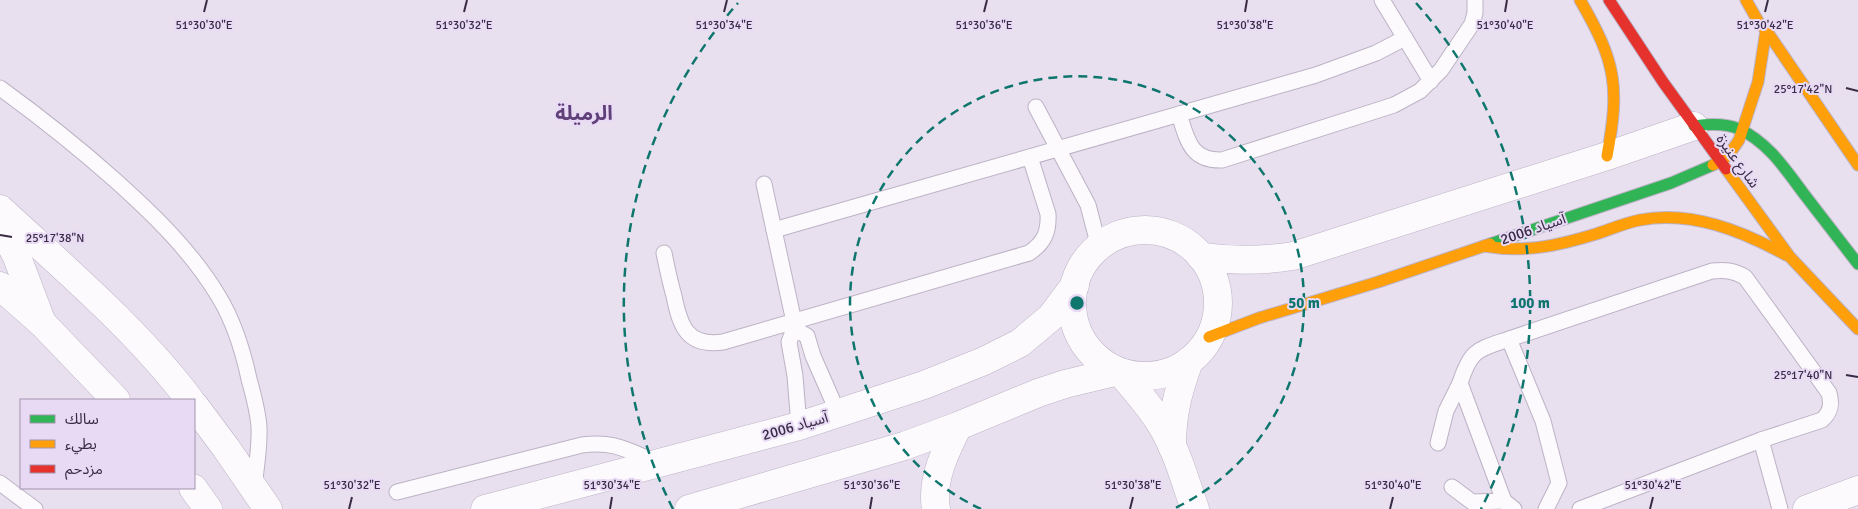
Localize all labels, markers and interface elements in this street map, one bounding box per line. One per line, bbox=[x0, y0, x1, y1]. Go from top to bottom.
text: 51°30'30"E bbox=[175, 18, 233, 33]
text: 51°30'32"E bbox=[435, 18, 493, 33]
text: 51°30'34"E bbox=[695, 18, 753, 33]
text: 51°30'36"E bbox=[955, 18, 1013, 33]
text: 51°30'38"E bbox=[1216, 18, 1274, 33]
text: 51°30'40"E bbox=[1476, 18, 1534, 33]
text: 51°30'42"E bbox=[1736, 18, 1794, 33]
text: 25°17'42"N bbox=[1774, 82, 1832, 97]
district label: الرميلة bbox=[555, 101, 613, 126]
street label: شارع عنيزة bbox=[1710, 131, 1764, 193]
street label: آسياد 2006 bbox=[1498, 209, 1569, 249]
text: 25°17'38"N bbox=[26, 231, 84, 246]
centre of rings bbox=[1068, 294, 1086, 312]
text: 50 m bbox=[1288, 294, 1320, 312]
text: 100 m bbox=[1510, 294, 1550, 312]
text: 25°17'40"N bbox=[1774, 368, 1832, 383]
legend bbox=[20, 399, 195, 489]
street label: آسياد 2006 bbox=[760, 408, 831, 444]
text: سالك bbox=[65, 410, 99, 428]
text: بطيء bbox=[65, 435, 97, 455]
text: مزدحم bbox=[65, 460, 103, 480]
text: 51°30'32"E bbox=[323, 478, 381, 493]
text: 51°30'34"E bbox=[583, 478, 641, 493]
text: 51°30'36"E bbox=[843, 478, 901, 493]
text: 51°30'38"E bbox=[1104, 478, 1162, 493]
text: 51°30'40"E bbox=[1364, 478, 1422, 493]
text: 51°30'42"E bbox=[1624, 478, 1682, 493]

